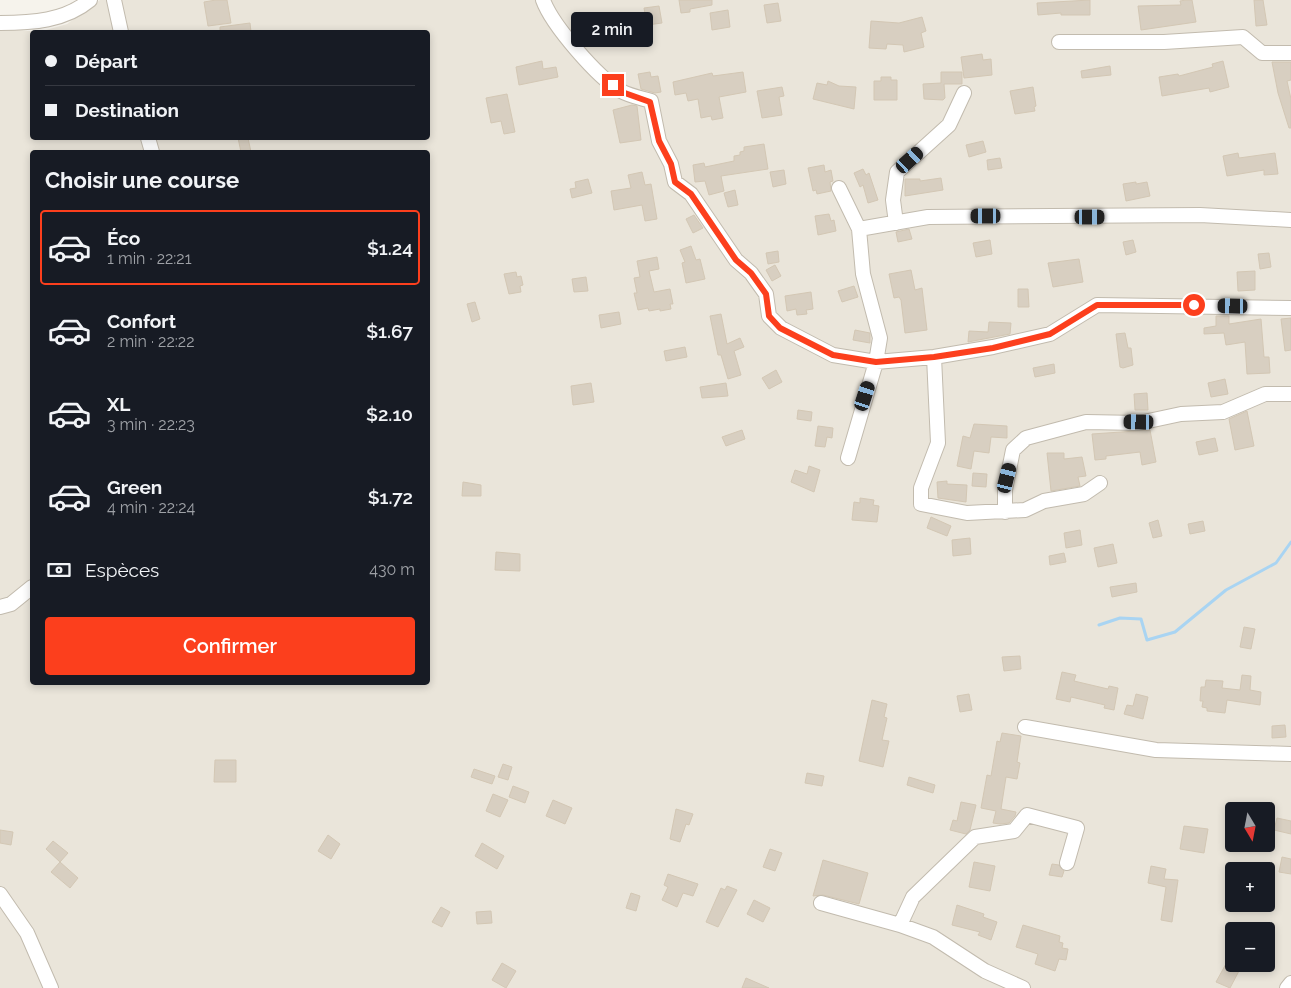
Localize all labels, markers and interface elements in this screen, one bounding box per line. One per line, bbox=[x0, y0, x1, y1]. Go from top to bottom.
callout: 2 min bbox=[572, 12, 654, 48]
text: 2 min bbox=[592, 20, 633, 39]
text: Départ bbox=[75, 50, 138, 72]
route end bbox=[602, 74, 624, 96]
text: Destination bbox=[75, 99, 179, 121]
car bbox=[893, 144, 926, 176]
text: Choisir une course bbox=[45, 167, 239, 193]
car bbox=[971, 209, 1001, 224]
car bbox=[1075, 210, 1105, 225]
icon: car bbox=[47, 225, 92, 270]
text: Éco bbox=[107, 227, 140, 249]
text: $1.24 bbox=[367, 237, 413, 259]
text: 1 min · 22:21 bbox=[107, 249, 192, 268]
route start bbox=[1183, 294, 1205, 316]
car bbox=[1217, 298, 1248, 314]
icon: car bbox=[47, 308, 92, 353]
text: Confort bbox=[107, 310, 176, 332]
text: $1.67 bbox=[366, 320, 413, 342]
text: 2 min · 22:22 bbox=[107, 332, 194, 351]
car bbox=[853, 379, 876, 413]
icon: car bbox=[47, 391, 92, 436]
text: XL bbox=[107, 393, 130, 415]
text: $2.10 bbox=[366, 403, 413, 425]
car bbox=[1123, 414, 1154, 430]
text: 3 min · 22:23 bbox=[107, 415, 195, 434]
car bbox=[996, 462, 1017, 494]
icon: car bbox=[47, 474, 92, 519]
text: Green bbox=[107, 476, 162, 498]
text: $1.72 bbox=[368, 486, 413, 508]
text: 4 min · 22:24 bbox=[107, 498, 195, 517]
icon: cash bbox=[45, 556, 73, 584]
text: Espèces bbox=[85, 559, 159, 581]
text: 430 m bbox=[369, 560, 415, 579]
button: Confirmer bbox=[45, 617, 415, 675]
north arrow bbox=[1225, 802, 1275, 852]
map controls bbox=[1225, 802, 1275, 972]
button: + bbox=[1225, 862, 1275, 912]
button: − bbox=[1225, 922, 1275, 972]

